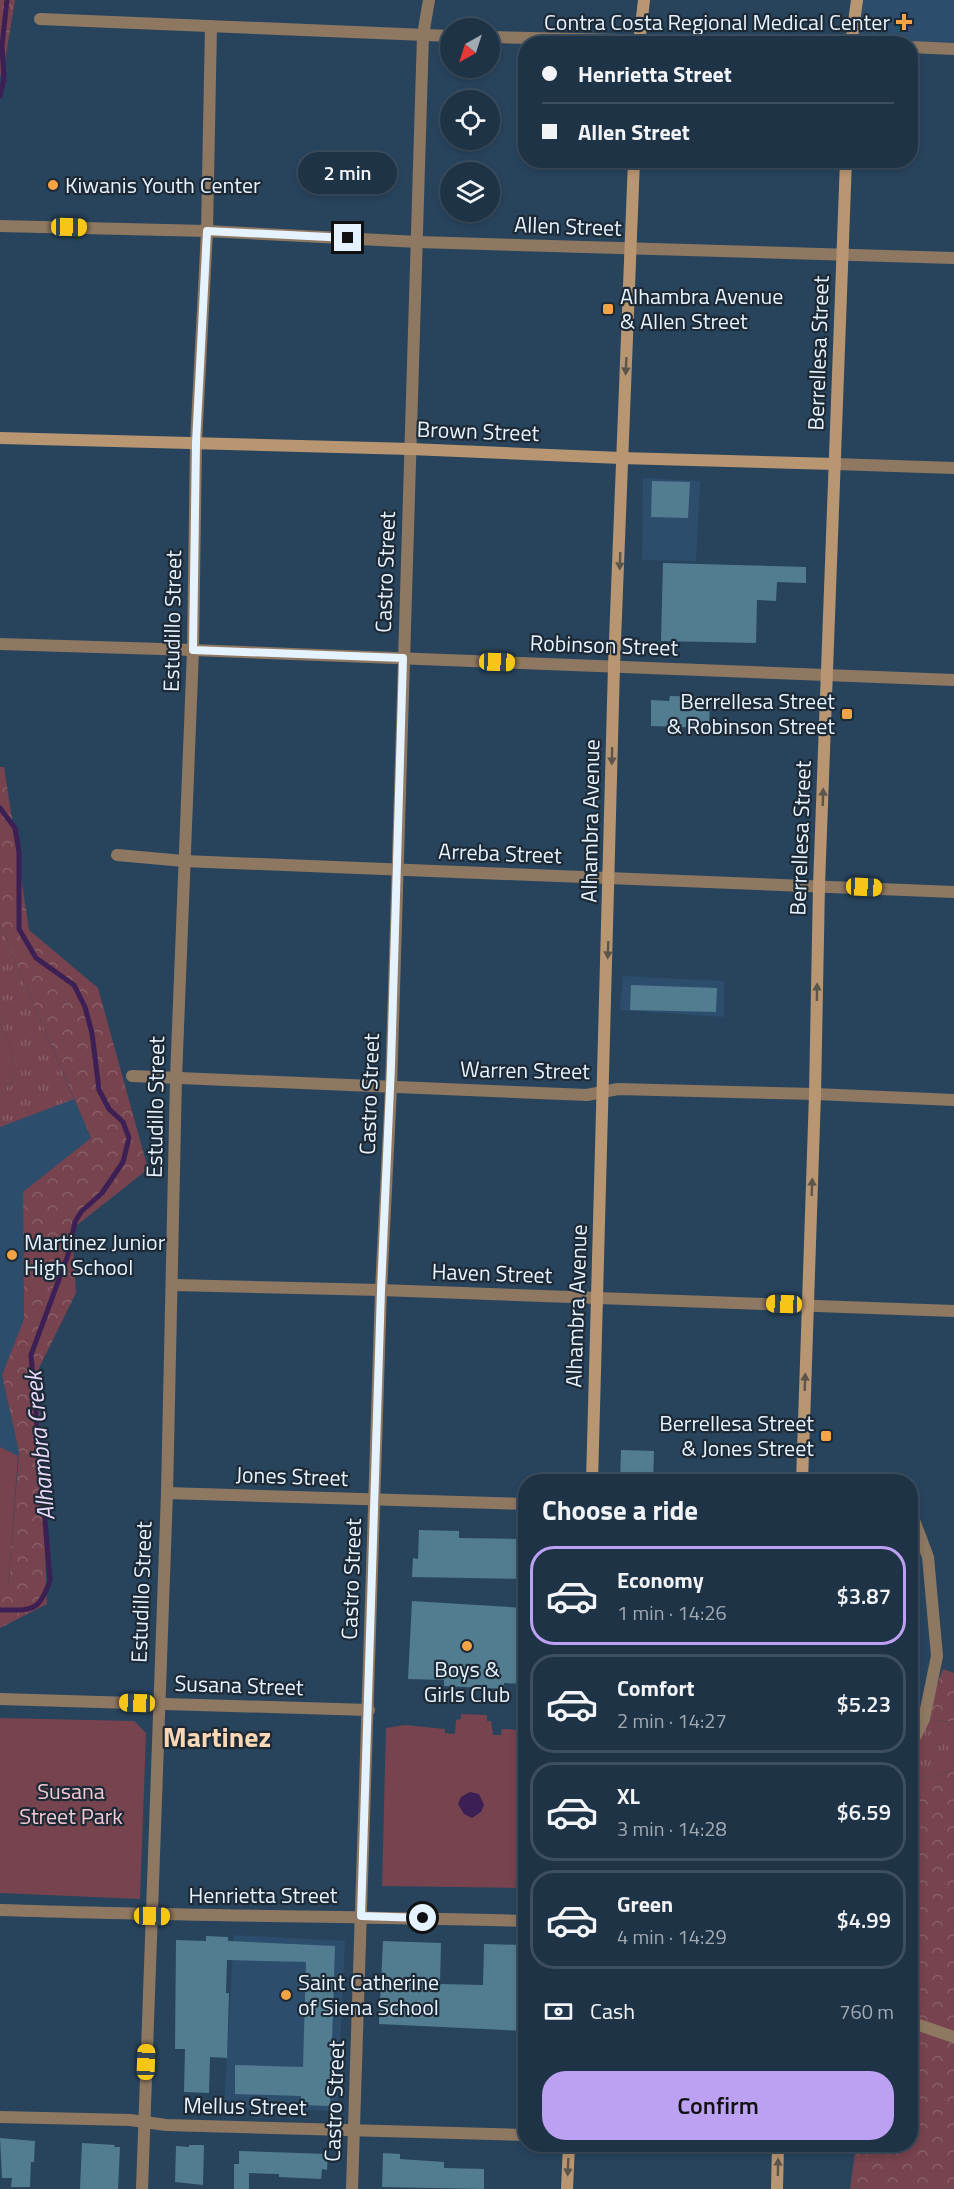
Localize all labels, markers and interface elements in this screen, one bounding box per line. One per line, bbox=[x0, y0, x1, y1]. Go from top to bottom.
place label: Contra Costa Regional Medical Center bbox=[544, 5, 890, 39]
marker: Contra Costa Regional Medical Center bbox=[895, 13, 913, 31]
north arrow bbox=[440, 18, 500, 78]
map controls bbox=[440, 18, 500, 222]
text: Henrietta Street bbox=[578, 57, 732, 91]
button: locate bbox=[440, 90, 500, 150]
text: Allen Street bbox=[578, 115, 690, 149]
callout: 2 min bbox=[298, 151, 398, 193]
text: 2 min bbox=[323, 157, 372, 188]
button: layers bbox=[440, 162, 500, 222]
place label: Kiwanis Youth Center bbox=[65, 168, 261, 202]
marker: Kiwanis Youth Center bbox=[46, 178, 60, 192]
street label: Allen Street bbox=[514, 207, 623, 245]
car bbox=[51, 218, 87, 236]
route end bbox=[334, 224, 361, 251]
street label: Berrellesa Street bbox=[798, 275, 838, 431]
place label: Alhambra Avenue & Allen Street bbox=[620, 279, 783, 338]
marker: Alhambra Avenue & Allen Street bbox=[601, 302, 615, 316]
one-way arrow bbox=[621, 356, 631, 375]
street label: Brown Street bbox=[416, 412, 540, 450]
street label: Castro Street bbox=[366, 510, 404, 633]
street label: Estudillo Street bbox=[154, 550, 190, 692]
one-way arrow bbox=[615, 551, 624, 570]
street label: Robinson Street bbox=[529, 625, 679, 665]
car bbox=[479, 652, 515, 672]
place label: Berrellesa Street & Robinson Street bbox=[667, 684, 835, 743]
marker: Berrellesa Street & Robinson Street bbox=[840, 707, 854, 721]
street label: Alhambra Avenue bbox=[572, 739, 608, 903]
one-way arrow bbox=[608, 746, 617, 765]
street label: Berrellesa Street bbox=[780, 760, 820, 916]
one-way arrow bbox=[818, 787, 827, 806]
street label: Arreba Street bbox=[438, 834, 563, 872]
car bbox=[846, 877, 882, 897]
one-way arrow bbox=[603, 941, 612, 960]
one-way arrow bbox=[812, 982, 822, 1001]
street label: Castro Street bbox=[350, 1032, 388, 1155]
street label: Estudillo Street bbox=[137, 1036, 173, 1178]
street label: Warren Street bbox=[460, 1052, 590, 1088]
one-way arrow bbox=[807, 1177, 816, 1196]
street label: Alhambra Avenue bbox=[556, 1224, 596, 1388]
place label: Martinez Junior High School bbox=[24, 1225, 166, 1284]
marker: Martinez Junior High School bbox=[5, 1248, 19, 1262]
street label: Haven Street bbox=[431, 1254, 553, 1292]
car bbox=[766, 1294, 802, 1314]
water label: Alhambra Creek bbox=[14, 1367, 63, 1522]
one-way arrow bbox=[800, 1372, 809, 1391]
place label: Berrellesa Street & Jones Street bbox=[659, 1406, 814, 1465]
marker: Berrellesa Street & Jones Street bbox=[819, 1429, 833, 1443]
street label: Jones Street bbox=[235, 1457, 349, 1495]
text: Choose a ride bbox=[542, 1489, 698, 1530]
street label: Castro Street bbox=[332, 1517, 370, 1640]
street label: Estudillo Street bbox=[122, 1520, 160, 1663]
text: Economy bbox=[617, 1563, 704, 1597]
icon: car bbox=[545, 1569, 599, 1623]
text: $3.87 bbox=[836, 1579, 891, 1613]
text: 1 min · 14:26 bbox=[617, 1597, 727, 1628]
marker: Boys & Girls Club bbox=[460, 1639, 474, 1653]
place label: Boys & Girls Club bbox=[424, 1652, 510, 1711]
street label: Susana Street bbox=[174, 1666, 304, 1704]
text: Comfort bbox=[617, 1671, 695, 1705]
icon: car bbox=[545, 1677, 599, 1731]
text: $5.23 bbox=[836, 1687, 891, 1721]
car bbox=[119, 1693, 155, 1713]
text: 2 min · 14:27 bbox=[617, 1705, 727, 1736]
district label: Martinez bbox=[163, 1715, 271, 1758]
park label: Susana Street Park bbox=[19, 1774, 123, 1833]
text: XL bbox=[617, 1779, 640, 1813]
icon: car bbox=[545, 1785, 599, 1839]
text: $6.59 bbox=[836, 1795, 891, 1829]
text: 3 min · 14:28 bbox=[617, 1813, 727, 1844]
street label: Henrietta Street bbox=[188, 1878, 338, 1912]
text: Green bbox=[617, 1887, 673, 1921]
icon: car bbox=[545, 1893, 599, 1947]
text: $4.99 bbox=[836, 1903, 891, 1937]
route start bbox=[409, 1904, 436, 1931]
car bbox=[134, 1907, 170, 1925]
text: 4 min · 14:29 bbox=[617, 1921, 727, 1952]
place label: Saint Catherine of Siena School bbox=[298, 1965, 439, 2024]
marker: Saint Catherine of Siena School bbox=[279, 1988, 293, 2002]
text: Cash bbox=[590, 1994, 635, 2028]
icon: cash bbox=[542, 1995, 575, 2028]
text: 760 m bbox=[839, 1996, 894, 2027]
street label: Castro Street bbox=[315, 2039, 353, 2162]
car bbox=[136, 2044, 156, 2080]
button: Confirm bbox=[542, 2071, 894, 2140]
street label: Mellus Street bbox=[183, 2088, 307, 2124]
one-way arrow bbox=[773, 2157, 783, 2176]
one-way arrow bbox=[563, 2158, 573, 2177]

